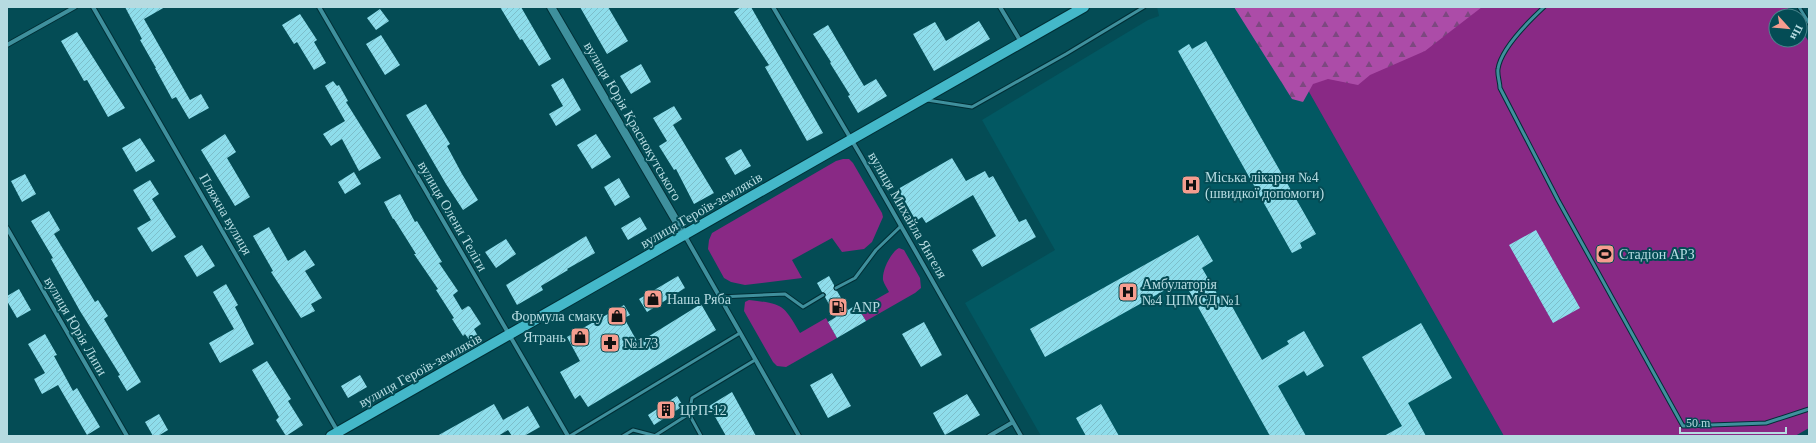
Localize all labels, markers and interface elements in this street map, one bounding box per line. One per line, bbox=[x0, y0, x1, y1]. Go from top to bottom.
north arrow bbox=[1768, 8, 1808, 48]
text: Пн bbox=[1788, 23, 1806, 42]
street label: вулиця Юрія Краснокутського bbox=[581, 39, 684, 203]
street label: вулиця Михайла Янгеля bbox=[865, 149, 950, 282]
street label: вулиця Олени Теліги bbox=[415, 159, 490, 274]
street label: вулиця Героїв-земляків bbox=[638, 169, 765, 251]
place label: Міська лікарня №4 (швидкої допомоги) bbox=[1205, 170, 1325, 202]
street label: Пляжна вулиця bbox=[196, 171, 255, 258]
hospital icon: Міська лікарня №4 (швидкої допомоги) bbox=[1180, 174, 1202, 196]
sports icon: Стадіон АРЗ bbox=[1594, 243, 1616, 265]
place label: Стадіон АРЗ bbox=[1619, 247, 1695, 262]
street label: вулиця Юрія Липи bbox=[41, 274, 110, 379]
place label: Амбулаторія №4 ЦПМСД №1 bbox=[1142, 277, 1241, 308]
hospital icon: Амбулаторія №4 ЦПМСД №1 bbox=[1117, 281, 1139, 303]
shop icon: Наша Ряба bbox=[642, 288, 664, 310]
place label: Наша Ряба bbox=[667, 292, 732, 307]
fuel station icon: ANP bbox=[827, 296, 849, 318]
place label: ANP bbox=[852, 300, 880, 315]
shop icon: Формула смаку bbox=[606, 305, 628, 327]
place label: Формула смаку bbox=[511, 309, 603, 324]
shop icon: Ятрань bbox=[569, 326, 591, 348]
street label: вулиця Героїв-земляків bbox=[356, 330, 485, 410]
place label: Ятрань bbox=[523, 330, 566, 345]
pharmacy icon: №173 bbox=[599, 332, 621, 354]
place label: №173 bbox=[624, 336, 658, 351]
building icon: ЦРП-12 bbox=[655, 399, 677, 421]
place label: ЦРП-12 bbox=[680, 403, 727, 418]
scale bar bbox=[1680, 409, 1786, 435]
text: 50 m bbox=[1686, 416, 1711, 430]

